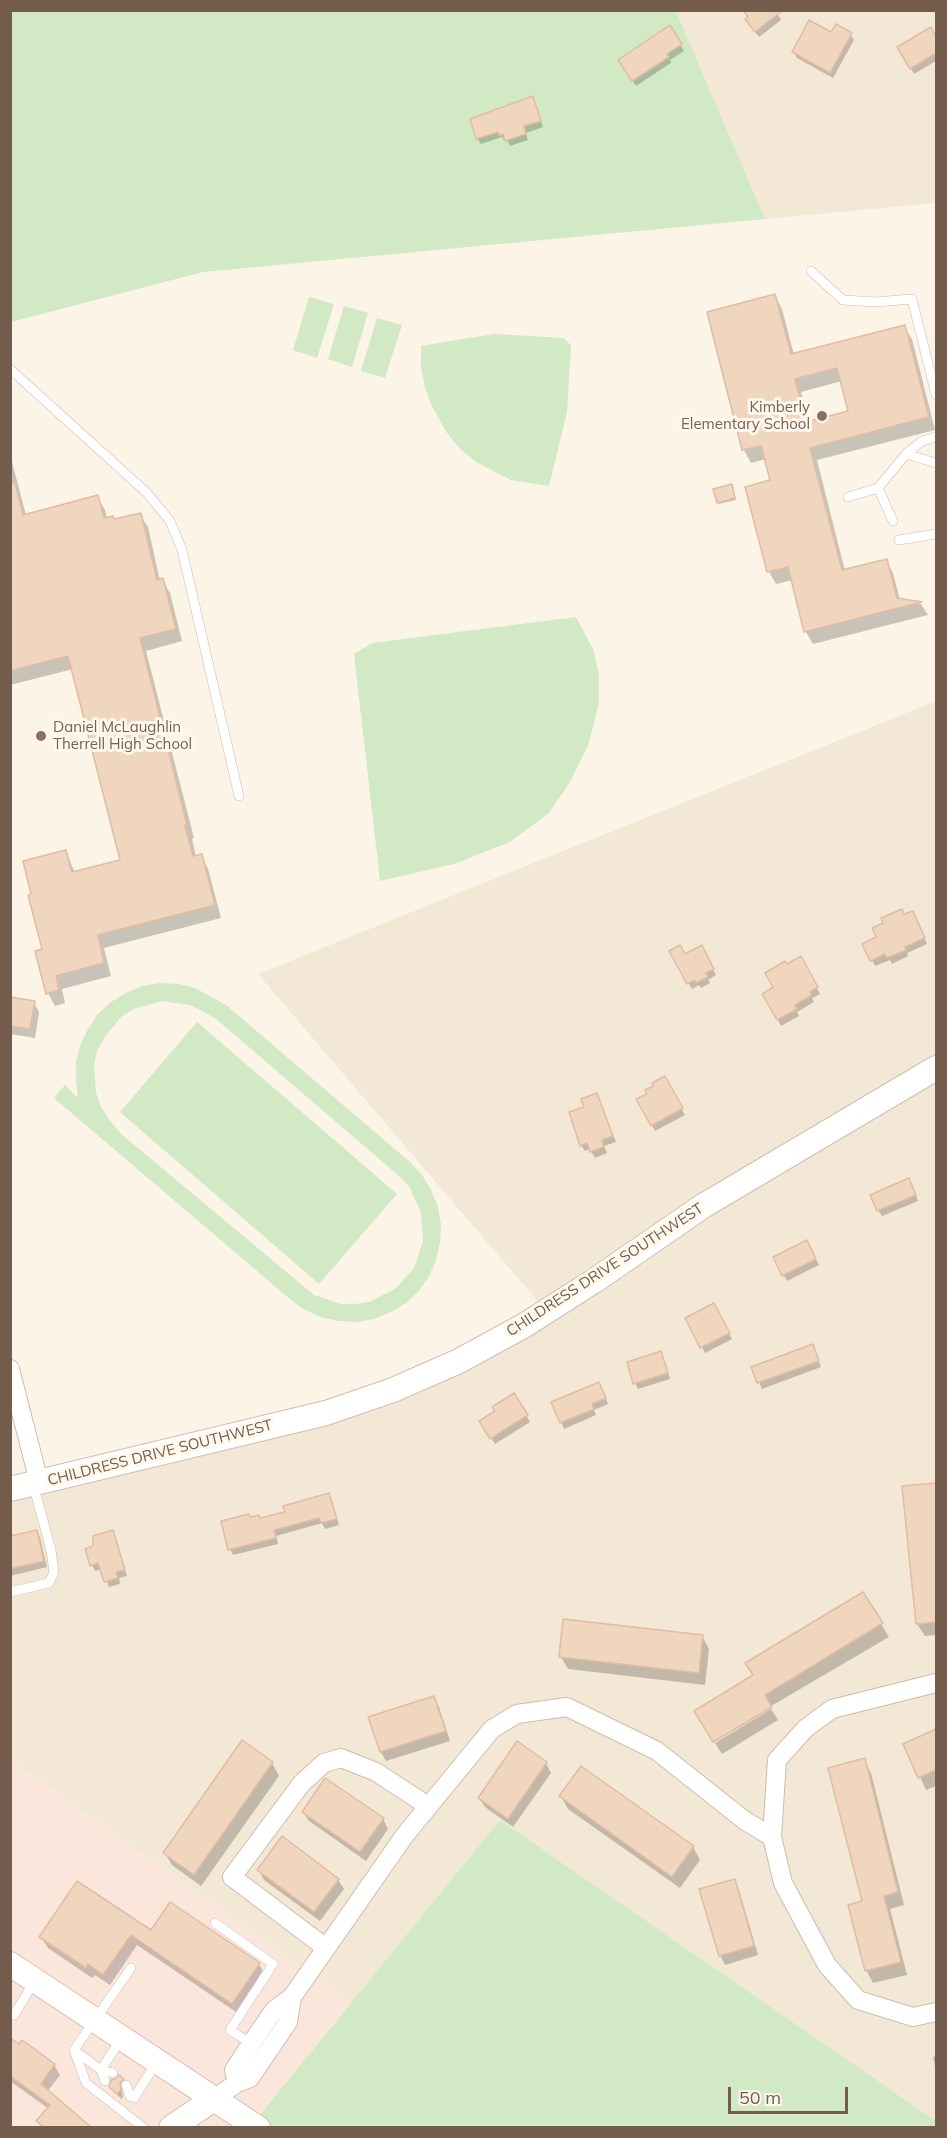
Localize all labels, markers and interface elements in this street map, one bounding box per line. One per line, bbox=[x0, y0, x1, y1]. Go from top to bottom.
place label: Kimberly Elementary School bbox=[681, 398, 810, 433]
marker: Kimberly Elementary School bbox=[815, 409, 829, 423]
place label: Daniel McLaughlin Therrell High School bbox=[53, 718, 192, 753]
marker: Daniel McLaughlin Therrell High School bbox=[34, 729, 48, 743]
street label: CHILDRESS DRIVE SOUTHWEST bbox=[503, 1199, 707, 1341]
street label: CHILDRESS DRIVE SOUTHWEST bbox=[46, 1416, 274, 1490]
scale bar bbox=[731, 2075, 851, 2113]
text: 50 m bbox=[739, 2086, 781, 2109]

